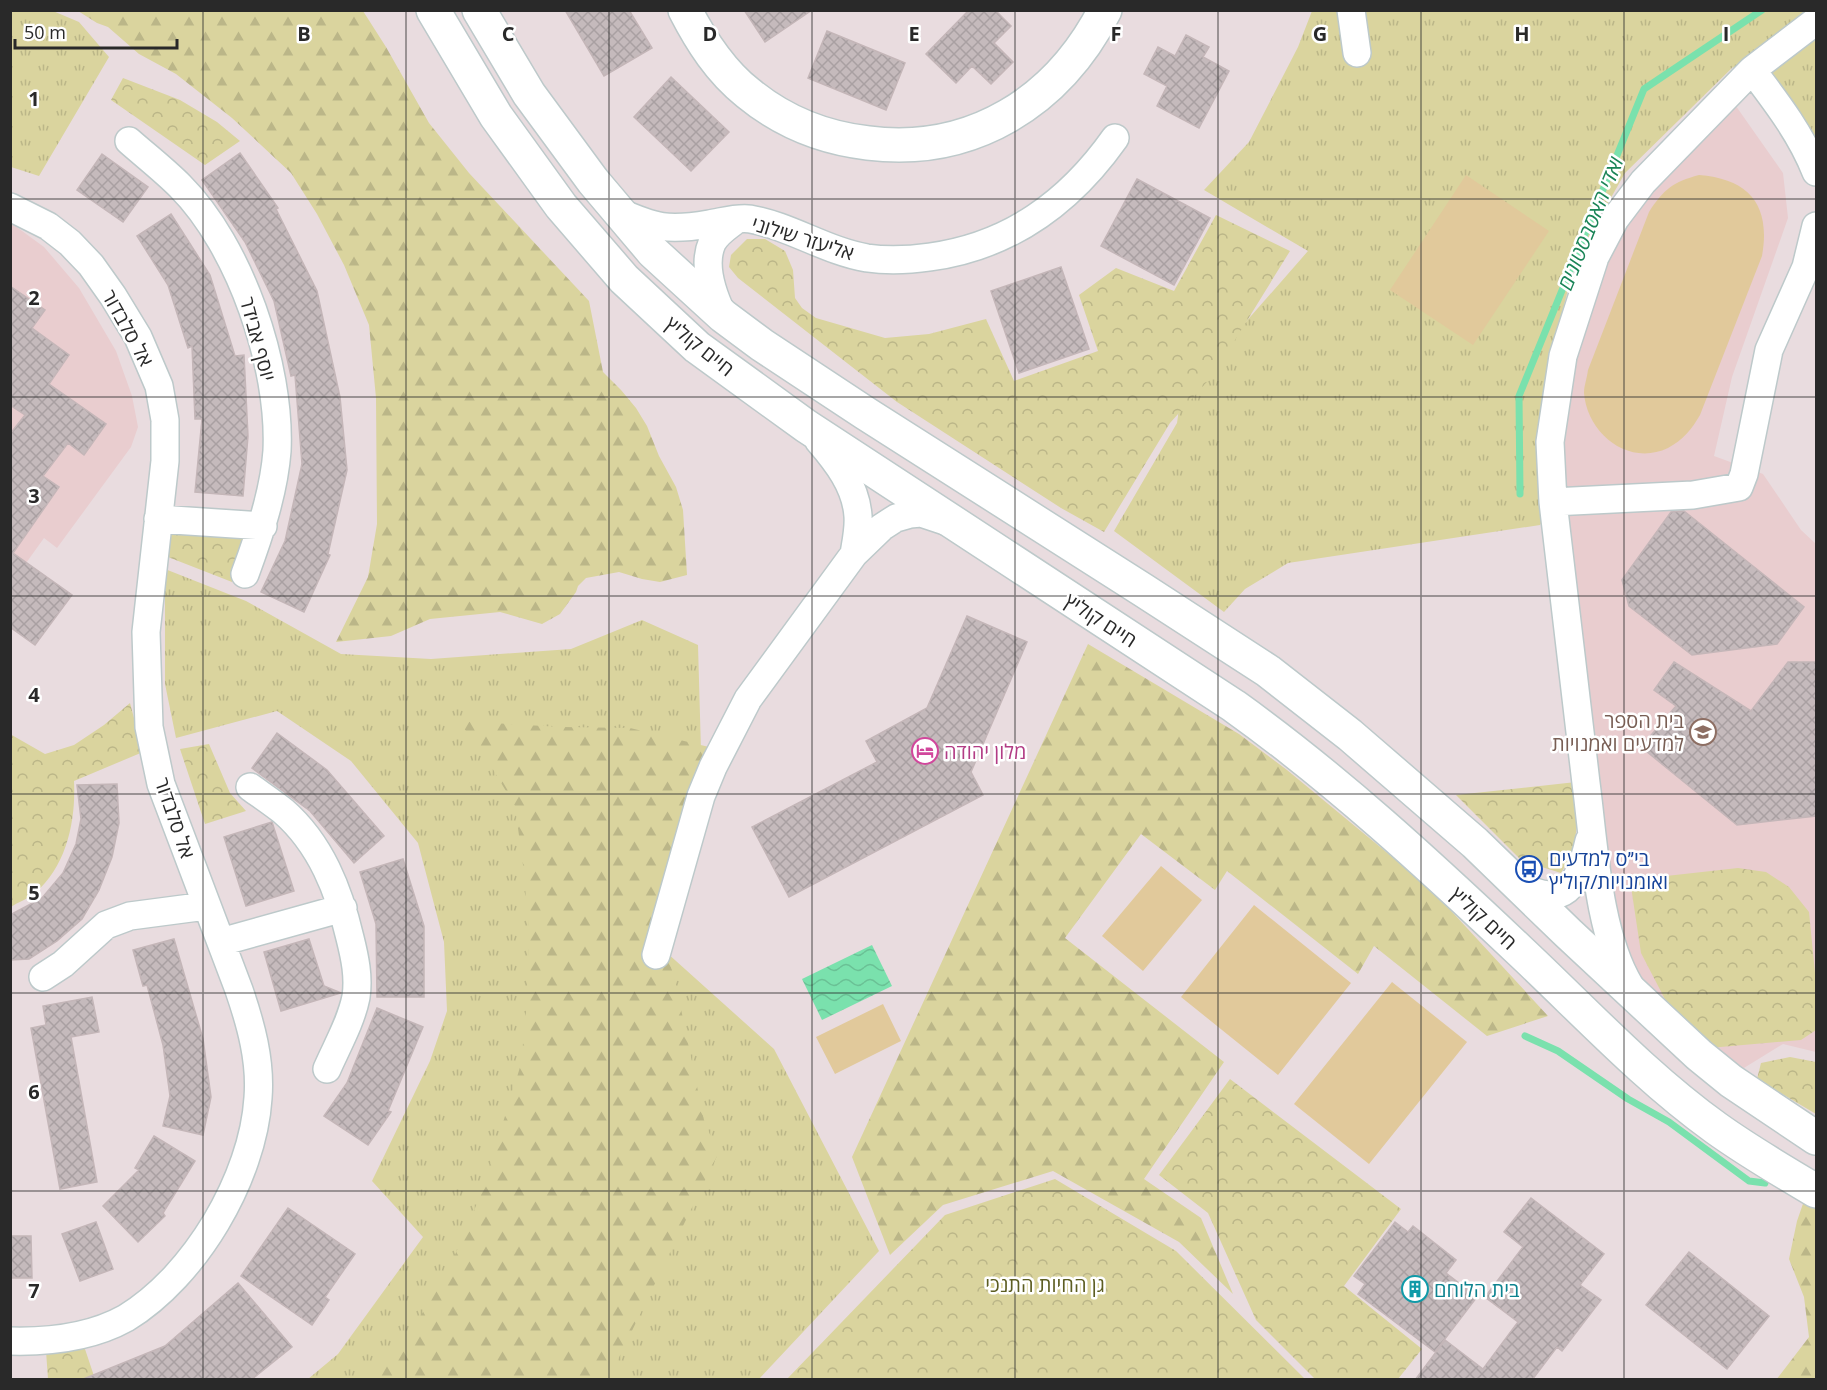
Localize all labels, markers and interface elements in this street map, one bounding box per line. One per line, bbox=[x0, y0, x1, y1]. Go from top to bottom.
scale bar bbox=[15, 12, 177, 50]
text: 50 m bbox=[24, 20, 66, 44]
text: B bbox=[297, 20, 311, 47]
text: C bbox=[502, 20, 515, 47]
text: D bbox=[703, 20, 717, 47]
text: E bbox=[908, 20, 920, 47]
text: F bbox=[1111, 20, 1121, 47]
text: G bbox=[1313, 20, 1327, 47]
text: H bbox=[1514, 20, 1530, 47]
text: I bbox=[1723, 20, 1729, 47]
text: 1 bbox=[28, 85, 40, 112]
water label: ואדי האסבסטונים bbox=[1551, 152, 1630, 294]
street label: אליעזר שילוני bbox=[749, 210, 857, 266]
text: 2 bbox=[28, 284, 40, 311]
street label: אל סלבדור bbox=[96, 285, 160, 371]
street label: יוסף אבידר bbox=[234, 294, 282, 384]
street label: חיים קוליץ bbox=[660, 310, 740, 382]
text: 3 bbox=[28, 482, 40, 509]
street label: חיים קוליץ bbox=[1060, 587, 1142, 653]
text: 4 bbox=[28, 681, 40, 708]
place label: בית הספר למדעים ואמנויות bbox=[1552, 707, 1685, 757]
school or university icon: בית הספר למדעים ואמנויות bbox=[1688, 717, 1718, 747]
hotel icon: מלון יהודה bbox=[910, 736, 940, 766]
place label: מלון יהודה bbox=[944, 738, 1026, 765]
street label: אל סלבדור bbox=[149, 774, 201, 862]
place label: בי״ס למדעים ואומנויות/קוליץ bbox=[1549, 845, 1668, 895]
bus stop icon: בי״ס למדעים ואומנויות/קוליץ bbox=[1514, 854, 1544, 884]
text: 5 bbox=[28, 879, 40, 906]
street label: חיים קוליץ bbox=[1445, 881, 1523, 955]
text: 6 bbox=[28, 1078, 40, 1105]
park label: גן החיות התנכי bbox=[985, 1271, 1105, 1298]
building icon: בית הלוחם bbox=[1400, 1274, 1430, 1304]
place label: בית הלוחם bbox=[1434, 1276, 1520, 1303]
text: 7 bbox=[28, 1277, 40, 1304]

